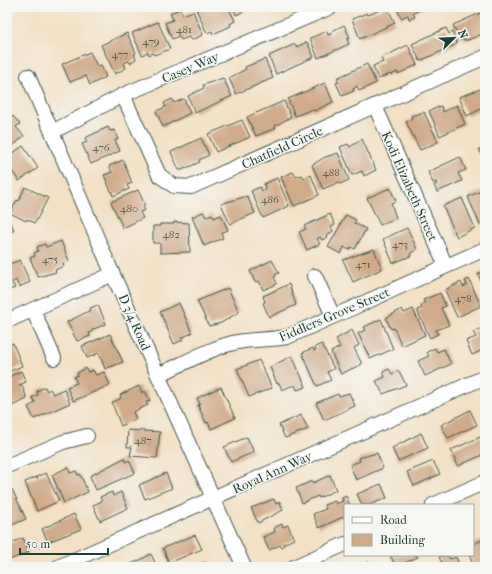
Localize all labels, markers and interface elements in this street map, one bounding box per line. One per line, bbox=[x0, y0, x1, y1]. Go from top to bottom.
north arrow bbox=[434, 18, 474, 58]
house number: 481 bbox=[176, 23, 192, 36]
text: N bbox=[455, 28, 471, 41]
house number: 479 bbox=[142, 35, 160, 48]
house number: 477 bbox=[112, 48, 128, 61]
street label: Casey Way bbox=[160, 48, 222, 86]
street label: Chatfield Circle bbox=[239, 123, 326, 172]
street label: Kodi Elizabeth Street bbox=[379, 129, 441, 244]
house number: 476 bbox=[92, 141, 110, 154]
house number: 488 bbox=[322, 166, 340, 179]
house number: 486 bbox=[261, 193, 279, 206]
house number: 480 bbox=[120, 202, 138, 215]
house number: 482 bbox=[162, 228, 180, 241]
house number: 473 bbox=[392, 238, 408, 251]
house number: 475 bbox=[42, 253, 58, 266]
house number: 471 bbox=[355, 258, 371, 271]
street label: Fiddlers Grove Street bbox=[277, 284, 392, 345]
street label: D 3/4 Road bbox=[115, 292, 154, 354]
house number: 478 bbox=[454, 292, 472, 305]
house number: 487 bbox=[134, 434, 152, 447]
street label: Royal Ann Way bbox=[230, 448, 315, 497]
legend bbox=[344, 504, 474, 556]
text: Road bbox=[380, 513, 407, 527]
scale bar bbox=[20, 530, 108, 556]
text: Building bbox=[380, 533, 425, 547]
text: 50 m bbox=[26, 537, 50, 551]

